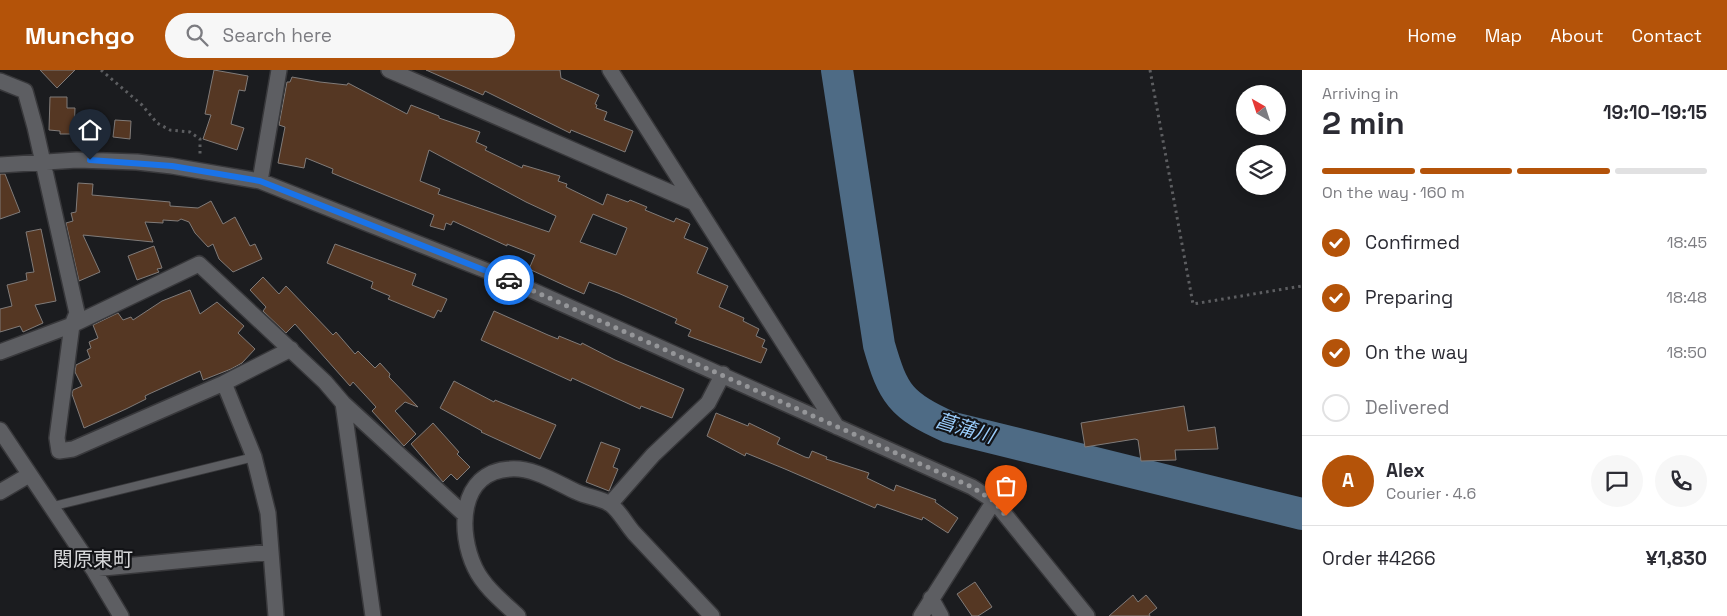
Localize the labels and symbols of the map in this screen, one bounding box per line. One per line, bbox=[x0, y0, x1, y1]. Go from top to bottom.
north arrow bbox=[1236, 85, 1286, 135]
pin bbox=[69, 109, 111, 160]
courier bbox=[484, 255, 534, 305]
water label: 菖蒲川 bbox=[933, 407, 999, 450]
pin bbox=[985, 465, 1027, 516]
district label: 関原東町 bbox=[53, 546, 133, 572]

